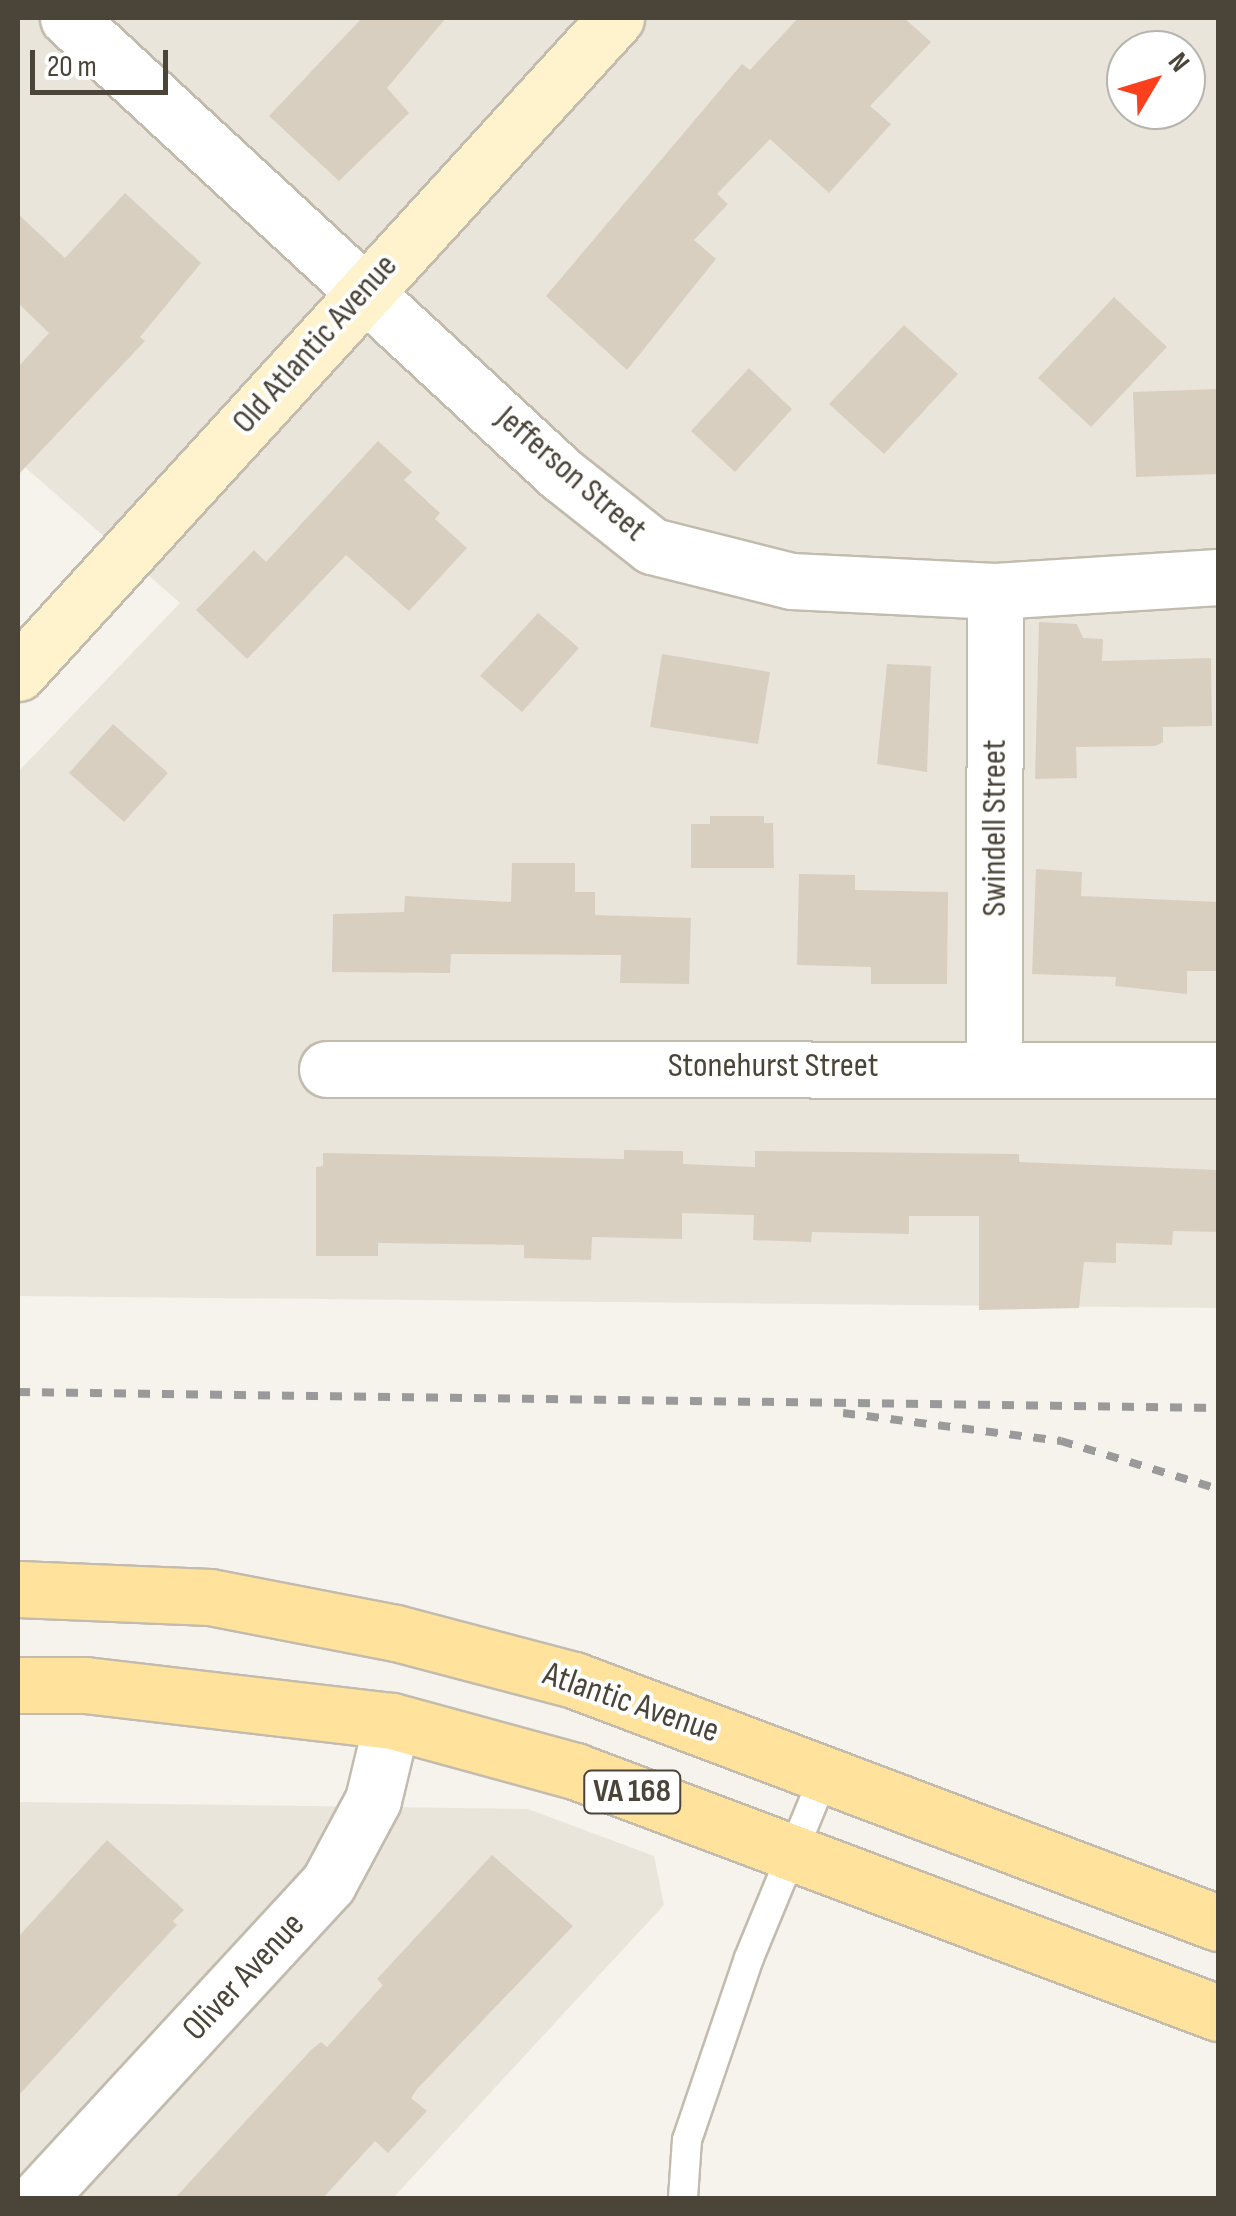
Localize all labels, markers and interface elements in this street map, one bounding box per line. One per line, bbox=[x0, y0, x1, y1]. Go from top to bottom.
scale bar bbox=[35, 30, 172, 92]
north arrow bbox=[1106, 30, 1206, 130]
text: N bbox=[1161, 46, 1196, 78]
text: 20 m bbox=[47, 49, 97, 85]
street label: Old Atlantic Avenue bbox=[223, 246, 407, 442]
street label: Jefferson Street bbox=[487, 397, 655, 551]
street label: Swindell Street bbox=[974, 739, 1016, 917]
street label: Stonehurst Street bbox=[668, 1045, 878, 1087]
street label: Atlantic Avenue bbox=[538, 1653, 724, 1753]
road number: VA 168 bbox=[582, 1765, 682, 1819]
street label: Oliver Avenue bbox=[174, 1904, 314, 2050]

